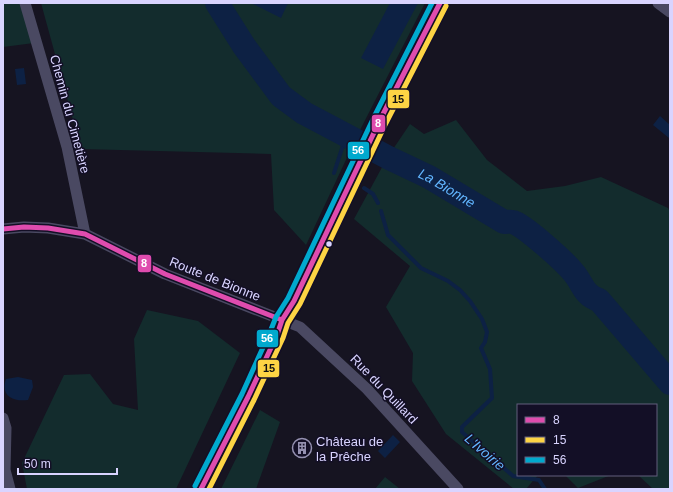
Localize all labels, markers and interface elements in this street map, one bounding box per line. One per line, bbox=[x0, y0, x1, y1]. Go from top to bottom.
street label: Chemin du Cimetière bbox=[47, 53, 93, 175]
line badge: 15 bbox=[387, 89, 410, 109]
text: 15 bbox=[392, 93, 404, 105]
line badge: 8 bbox=[371, 114, 386, 133]
text: 8 bbox=[375, 117, 381, 129]
line badge: 56 bbox=[347, 141, 370, 160]
text: 56 bbox=[352, 144, 364, 156]
water label: La Bionne bbox=[416, 165, 478, 211]
unlabelled marker bbox=[324, 239, 334, 249]
line badge: 8 bbox=[137, 254, 152, 273]
street label: Route de Bionne bbox=[167, 254, 263, 304]
text: 8 bbox=[141, 257, 147, 269]
line badge: 56 bbox=[256, 329, 279, 348]
text: 56 bbox=[261, 332, 273, 344]
street label: Rue du Quillard bbox=[347, 351, 421, 427]
line badge: 15 bbox=[257, 359, 280, 378]
text: 15 bbox=[263, 362, 275, 374]
legend bbox=[517, 404, 657, 476]
text: 8 bbox=[553, 413, 560, 427]
water label: L'Ivoirie bbox=[462, 430, 508, 474]
text: 15 bbox=[553, 433, 567, 447]
place label: Château de la Prêche bbox=[316, 434, 383, 464]
building icon: Château de la Prêche bbox=[291, 437, 313, 459]
scale bar bbox=[18, 450, 117, 476]
text: 56 bbox=[553, 453, 567, 467]
text: 50 m bbox=[24, 457, 51, 471]

